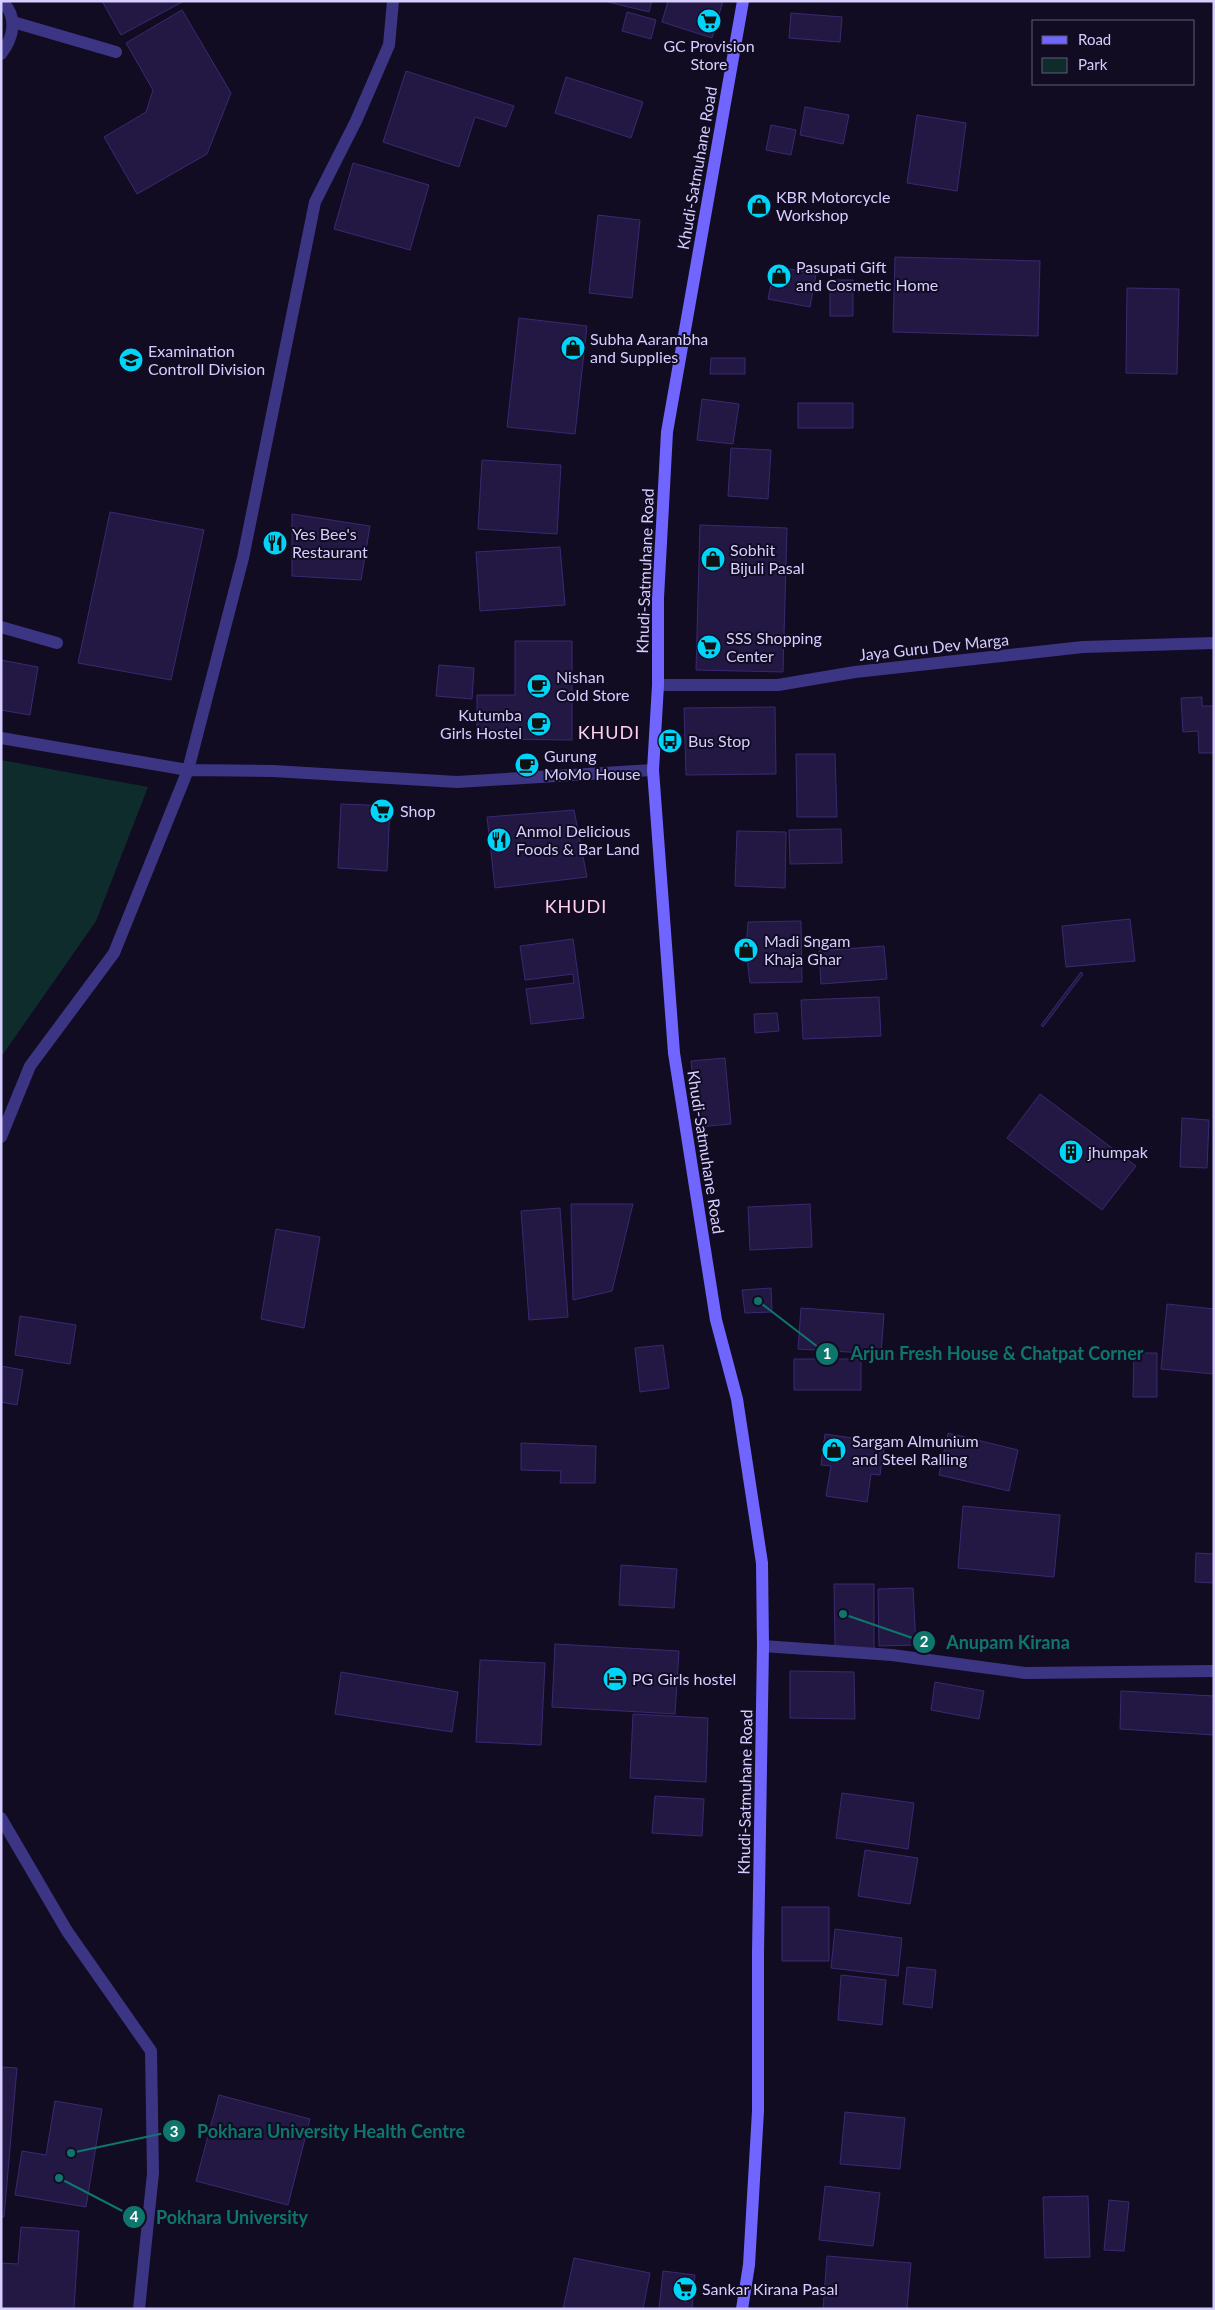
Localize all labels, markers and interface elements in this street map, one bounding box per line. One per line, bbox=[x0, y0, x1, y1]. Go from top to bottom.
supermarket icon: GC Provision Store bbox=[696, 8, 722, 34]
legend bbox=[1032, 20, 1195, 85]
text: Road bbox=[1078, 30, 1111, 48]
place label: GC Provision Store bbox=[663, 36, 755, 73]
text: Park bbox=[1078, 55, 1108, 73]
street label: Khudi-Satmuhane Road bbox=[673, 85, 720, 251]
place label: KBR Motorcycle Workshop bbox=[776, 187, 890, 224]
shop icon: KBR Motorcycle Workshop bbox=[746, 193, 772, 219]
place label: Pasupati Gift and Cosmetic Home bbox=[796, 257, 938, 294]
shop icon: Pasupati Gift and Cosmetic Home bbox=[766, 263, 792, 289]
place label: Subha Aarambha and Supplies bbox=[590, 329, 708, 366]
shop icon: Subha Aarambha and Supplies bbox=[560, 335, 586, 361]
place label: Examination Controll Division bbox=[148, 341, 265, 378]
school or university icon: Examination Controll Division bbox=[118, 347, 144, 373]
street label: Khudi-Satmuhane Road bbox=[632, 488, 657, 654]
place label: Yes Bee's Restaurant bbox=[292, 524, 368, 561]
restaurant icon: Yes Bee's Restaurant bbox=[262, 530, 288, 556]
place label: Sobhit Bijuli Pasal bbox=[730, 540, 804, 577]
shop icon: Sobhit Bijuli Pasal bbox=[700, 546, 726, 572]
place label: SSS Shopping Center bbox=[726, 628, 822, 665]
street label: Jaya Guru Dev Marga bbox=[858, 629, 1010, 664]
supermarket icon: SSS Shopping Center bbox=[696, 634, 722, 660]
place label: Nishan Cold Store bbox=[556, 667, 629, 704]
cafe icon: Nishan Cold Store bbox=[526, 673, 552, 699]
place label: Kutumba Girls Hostel bbox=[440, 705, 522, 742]
cafe icon: Kutumba Girls Hostel bbox=[526, 711, 552, 737]
district label: KHUDI bbox=[578, 721, 640, 743]
bus stop icon: Bus Stop bbox=[657, 728, 683, 754]
place label: Bus Stop bbox=[688, 731, 750, 750]
place label: Gurung MoMo House bbox=[544, 746, 641, 783]
cafe icon: Gurung MoMo House bbox=[514, 752, 540, 778]
supermarket icon: Shop bbox=[369, 798, 395, 824]
place label: Shop bbox=[400, 801, 436, 820]
place label: Anmol Delicious Foods & Bar Land bbox=[516, 821, 640, 858]
restaurant icon: Anmol Delicious Foods & Bar Land bbox=[486, 827, 512, 853]
district label: KHUDI bbox=[545, 895, 607, 917]
place label: Madi Sngam Khaja Ghar bbox=[764, 931, 850, 968]
shop icon: Madi Sngam Khaja Ghar bbox=[733, 937, 759, 963]
street label: Khudi-Satmuhane Road bbox=[684, 1069, 729, 1235]
building icon: jhumpak bbox=[1058, 1139, 1084, 1165]
place label: jhumpak bbox=[1087, 1142, 1149, 1161]
callout: Arjun Fresh House & Chatpat Corner bbox=[815, 1338, 1153, 1371]
text: Arjun Fresh House & Chatpat Corner bbox=[849, 1342, 1144, 1364]
text: 1 bbox=[823, 1344, 831, 1362]
place label: Sargam Almunium and Steel Ralling bbox=[852, 1431, 979, 1468]
shop icon: Sargam Almunium and Steel Ralling bbox=[821, 1437, 847, 1463]
callout: Anupam Kirana bbox=[912, 1626, 1080, 1659]
text: Anupam Kirana bbox=[945, 1631, 1070, 1653]
text: 2 bbox=[920, 1632, 929, 1650]
hotel icon: PG Girls hostel bbox=[602, 1666, 628, 1692]
place label: PG Girls hostel bbox=[632, 1669, 736, 1688]
street label: Khudi-Satmuhane Road bbox=[734, 1709, 755, 1875]
callout: Pokhara University Health Centre bbox=[161, 2115, 475, 2148]
text: Pokhara University Health Centre bbox=[197, 2120, 465, 2142]
text: 3 bbox=[170, 2122, 178, 2140]
callout: Pokhara University bbox=[121, 2201, 318, 2234]
text: Pokhara University bbox=[156, 2206, 309, 2228]
text: 4 bbox=[130, 2207, 139, 2225]
supermarket icon: Sankar Kirana Pasal bbox=[672, 2276, 698, 2302]
place label: Sankar Kirana Pasal bbox=[702, 2279, 838, 2298]

